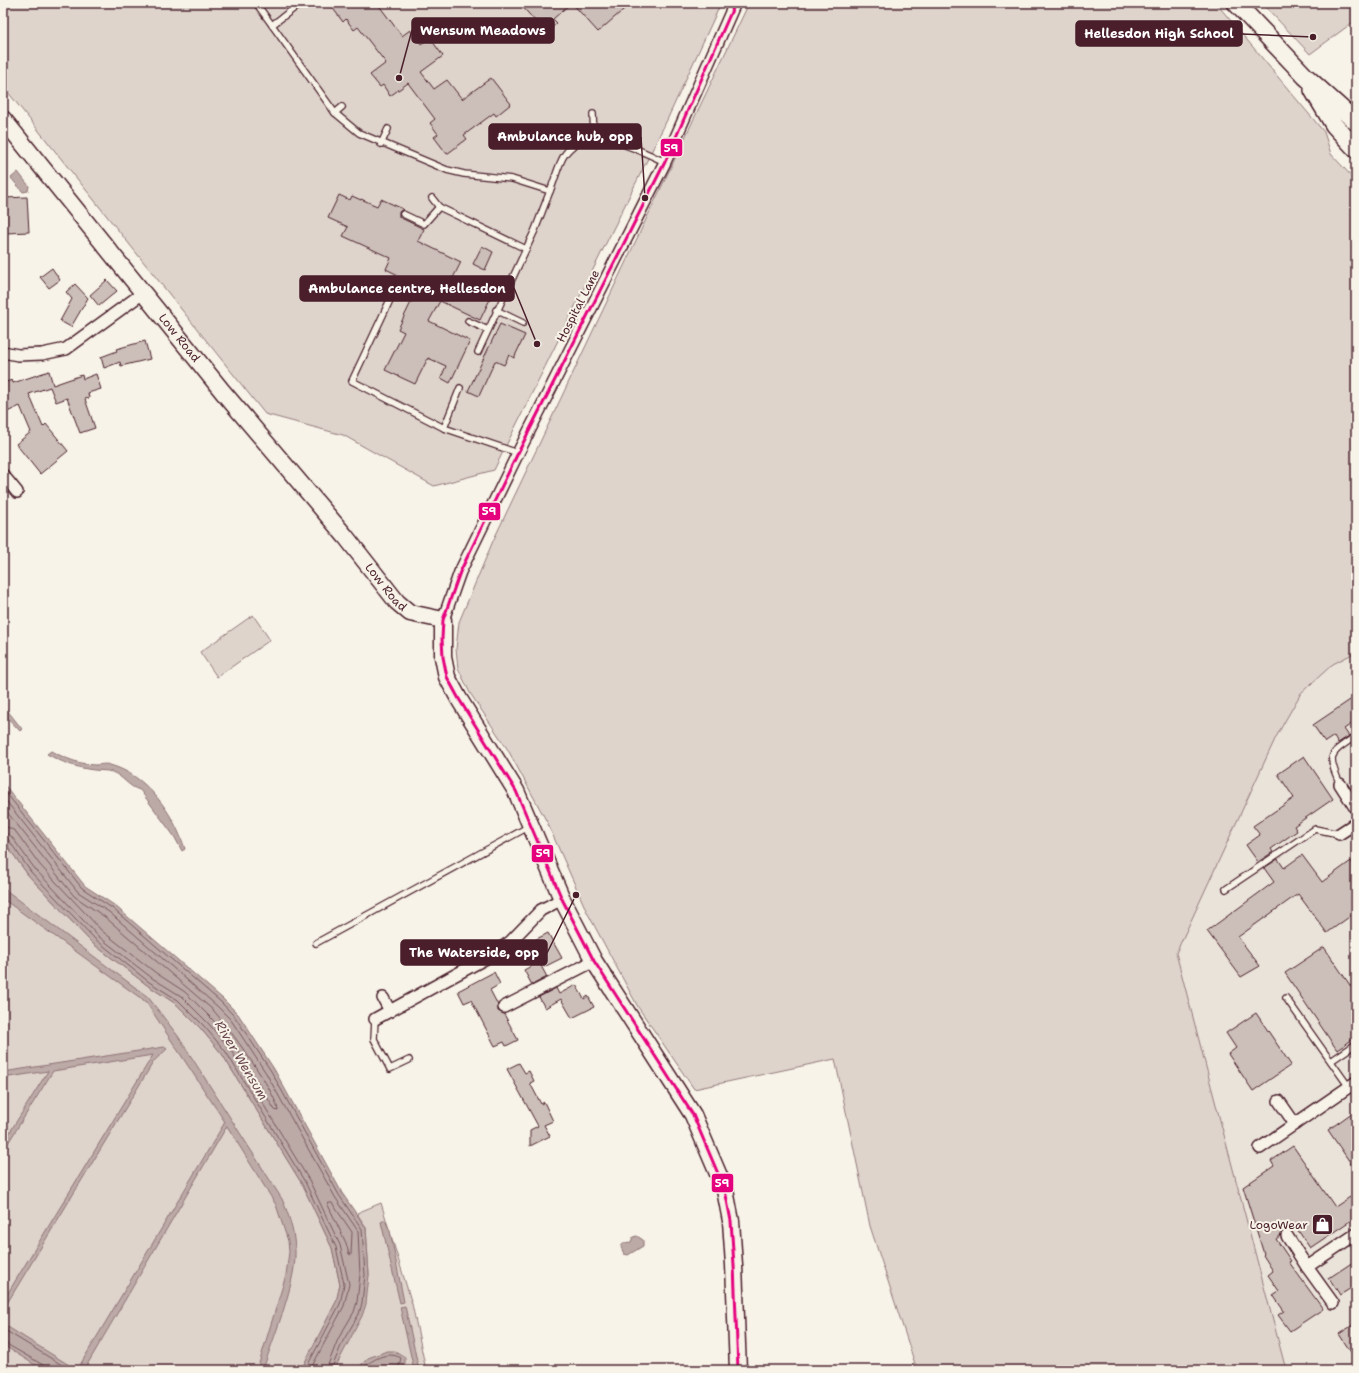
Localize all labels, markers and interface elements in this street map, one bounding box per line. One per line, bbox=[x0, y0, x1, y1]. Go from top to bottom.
callout: Wensum Meadows bbox=[412, 18, 554, 43]
callout: Hellesdon High School bbox=[1076, 21, 1242, 46]
text: Wensum Meadows bbox=[420, 22, 546, 39]
text: Hellesdon High School bbox=[1084, 25, 1234, 42]
callout: Ambulance hub, opp bbox=[489, 124, 641, 149]
text: Ambulance hub, opp bbox=[497, 128, 633, 145]
line badge: 59 bbox=[660, 138, 683, 157]
text: 59 bbox=[664, 141, 678, 156]
street label: Hospital Lane bbox=[553, 267, 603, 345]
callout: Ambulance centre, Hellesdon bbox=[300, 276, 514, 301]
text: Ambulance centre, Hellesdon bbox=[308, 280, 506, 297]
street label: Low Road bbox=[155, 310, 204, 366]
line badge: 59 bbox=[478, 502, 501, 521]
text: 59 bbox=[482, 504, 496, 519]
street label: Low Road bbox=[361, 560, 411, 615]
line badge: 59 bbox=[531, 844, 554, 863]
text: 59 bbox=[536, 846, 550, 861]
callout: The Waterside, opp bbox=[401, 940, 547, 965]
text: The Waterside, opp bbox=[409, 944, 539, 961]
water label: River Wensum bbox=[211, 1017, 272, 1103]
line badge: 59 bbox=[711, 1173, 734, 1193]
text: 59 bbox=[715, 1176, 729, 1191]
shop icon: LogoWear bbox=[1310, 1212, 1336, 1238]
place label: LogoWear bbox=[1250, 1217, 1308, 1233]

